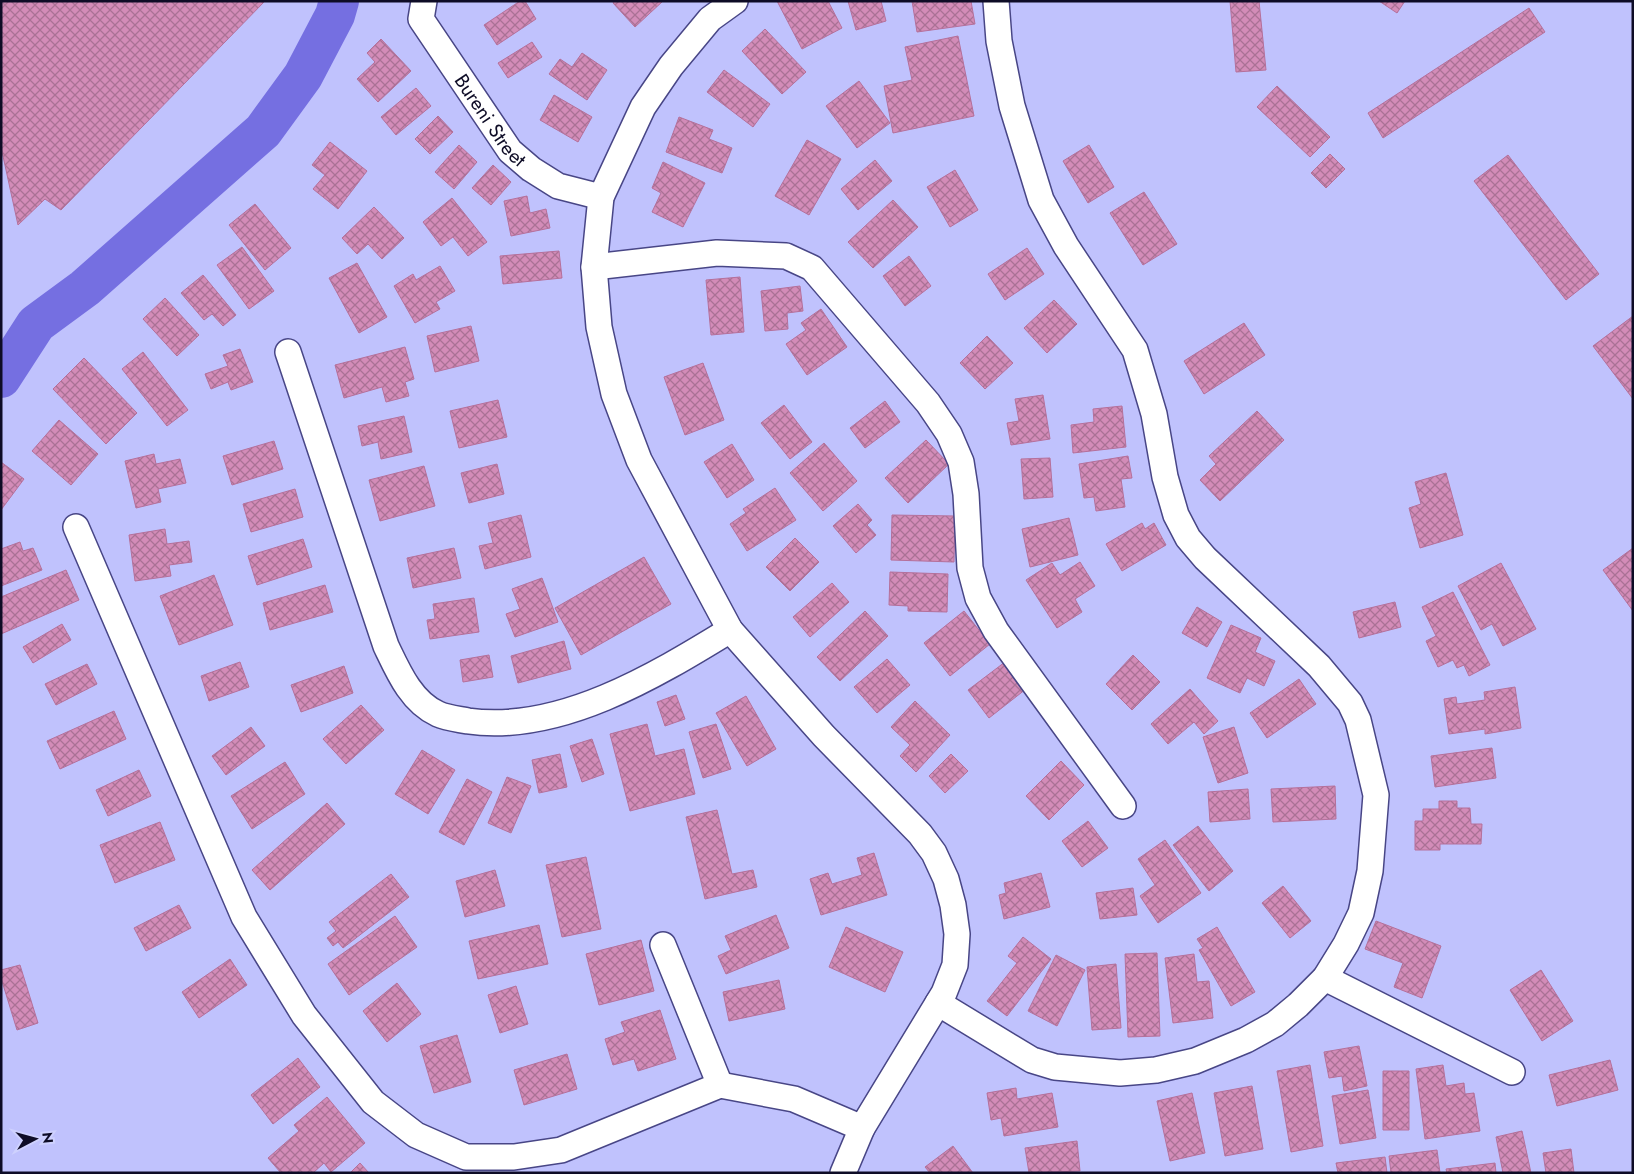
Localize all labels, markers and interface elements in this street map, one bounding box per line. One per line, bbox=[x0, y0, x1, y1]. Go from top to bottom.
street label: Bureni Street bbox=[447, 68, 533, 174]
north arrow bbox=[10, 1114, 60, 1164]
text: N bbox=[37, 1131, 58, 1144]

